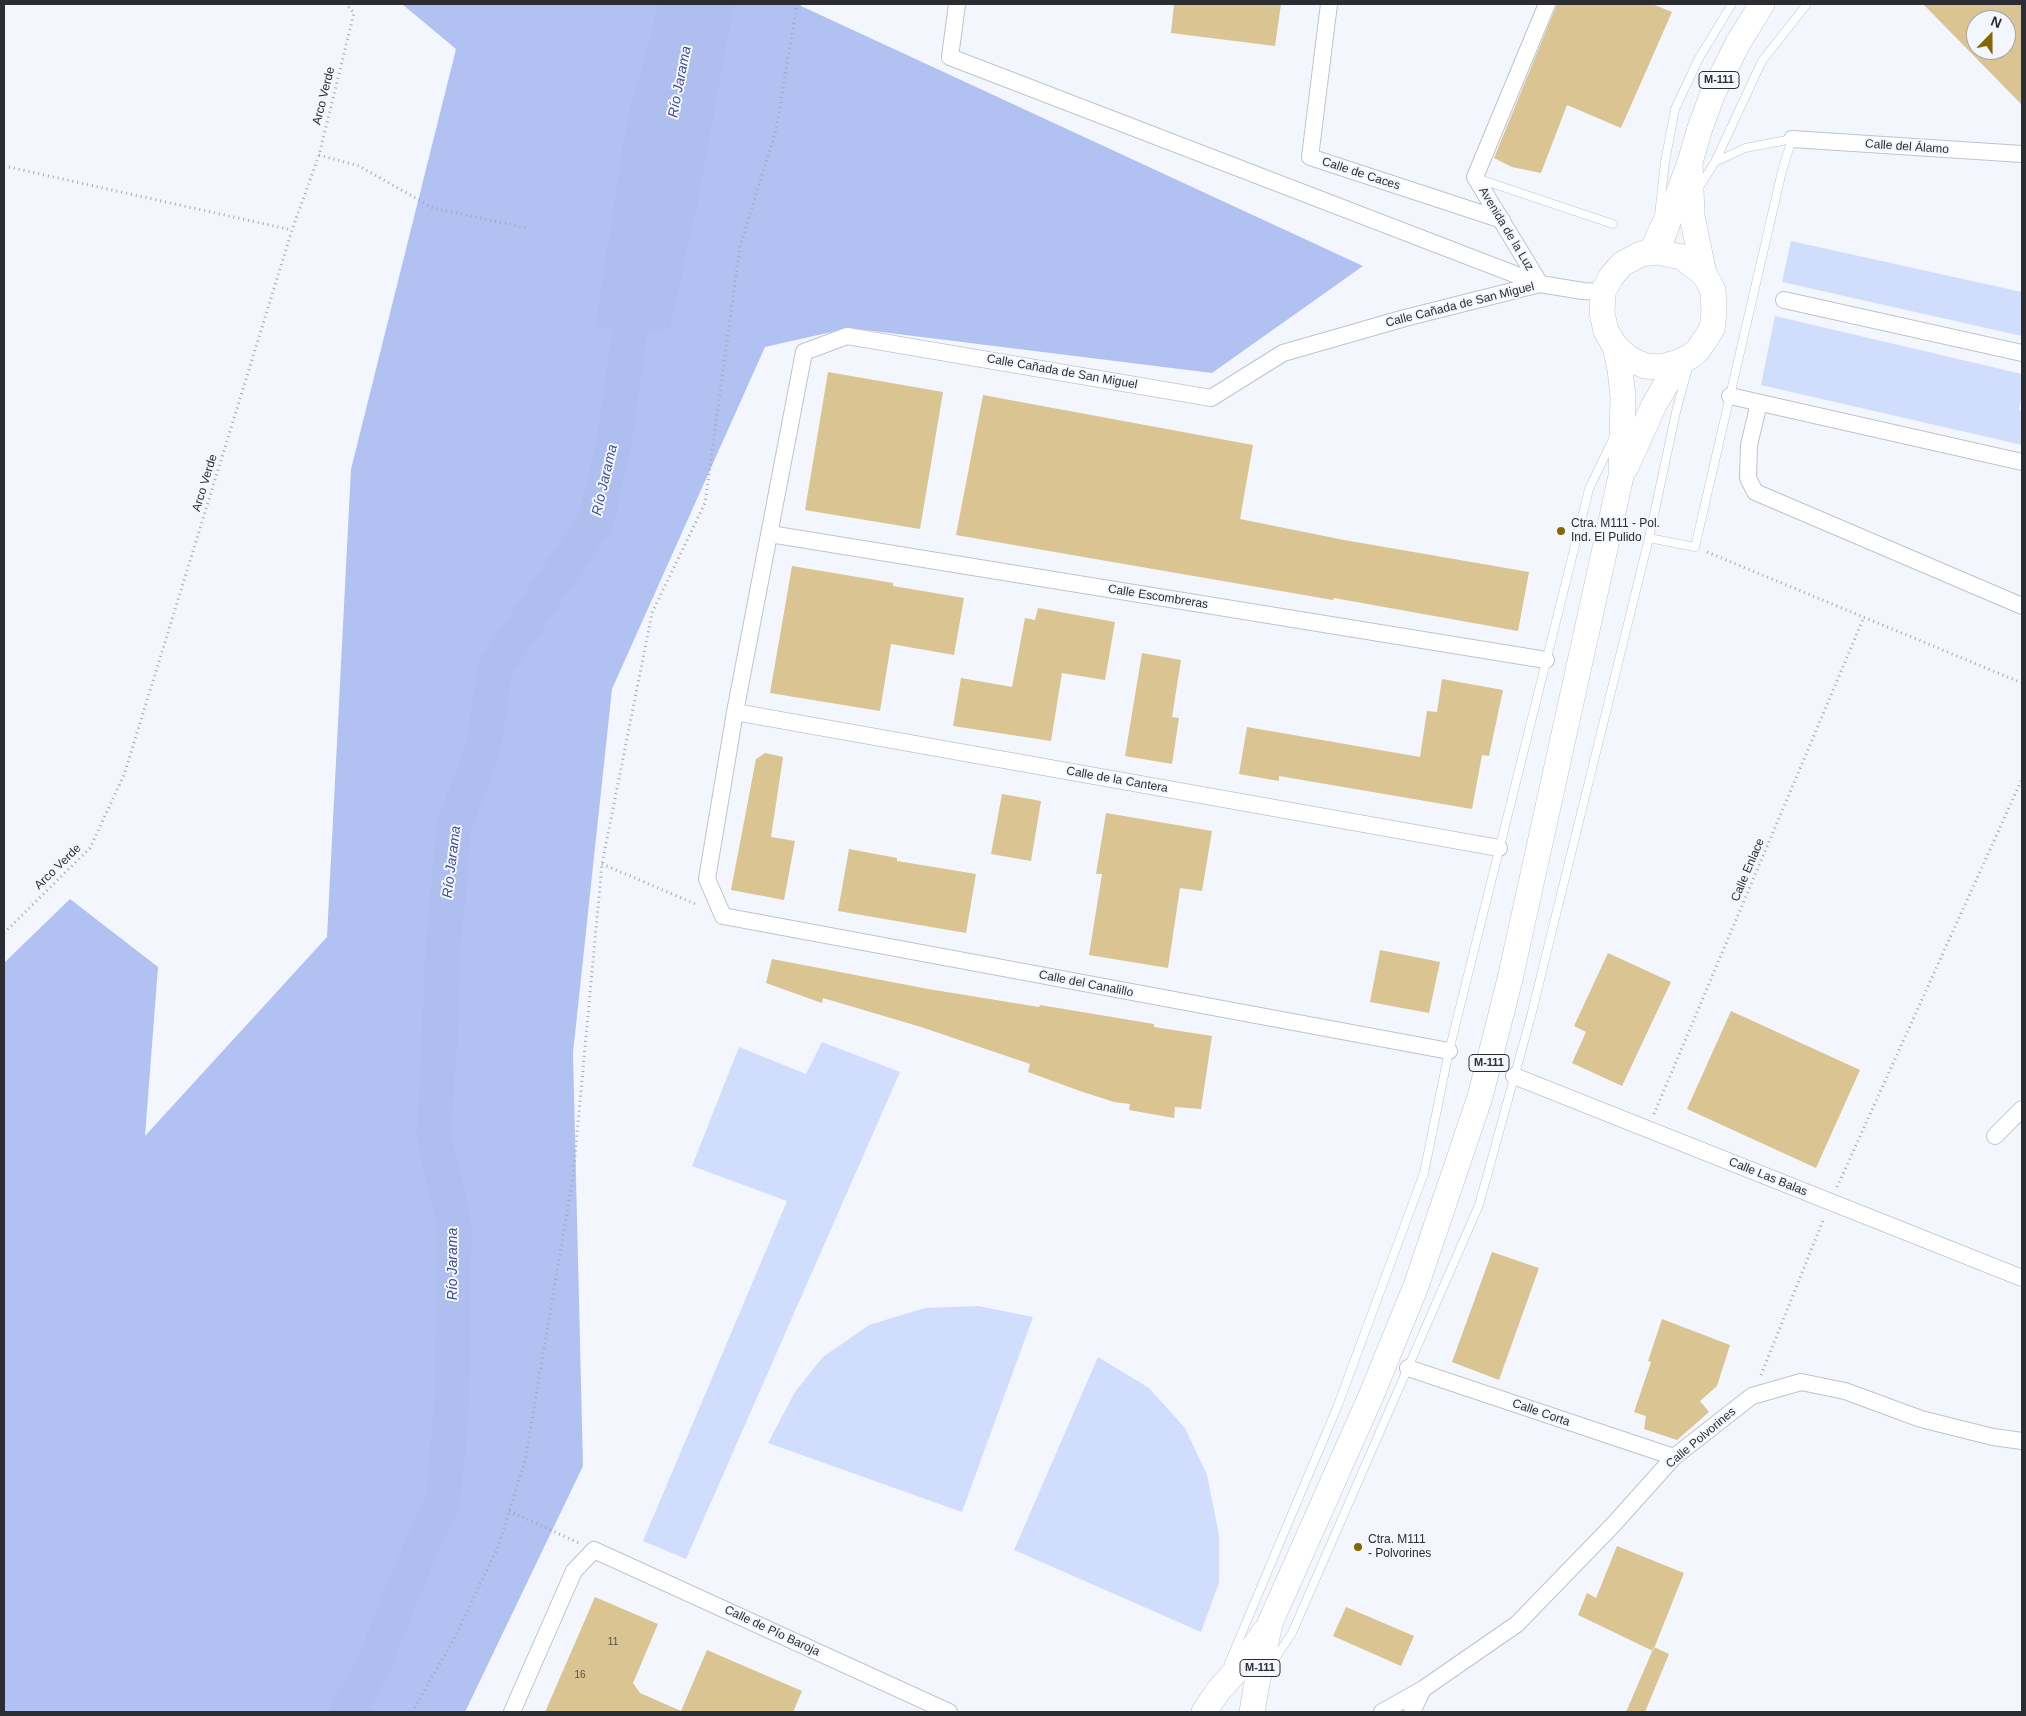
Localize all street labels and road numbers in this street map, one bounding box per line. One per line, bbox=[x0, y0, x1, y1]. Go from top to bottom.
street label: Arco Verde bbox=[310, 65, 338, 127]
road number: M-111 bbox=[1699, 72, 1739, 88]
street label: Calle del Álamo bbox=[1865, 137, 1949, 157]
street label: Calle de Caces bbox=[1320, 155, 1402, 193]
street label: Avenida de la Luz bbox=[1475, 184, 1537, 274]
street label: Calle Cañada de San Miguel bbox=[1384, 280, 1536, 330]
street label: Calle Cañada de San Miguel bbox=[986, 352, 1138, 392]
street label: Arco Verde bbox=[189, 453, 221, 513]
street label: Calle Escombreras bbox=[1107, 582, 1209, 612]
street label: Calle de la Cantera bbox=[1065, 764, 1169, 796]
street label: Calle Enlace bbox=[1728, 836, 1768, 904]
street label: Arco Verde bbox=[32, 841, 84, 893]
street label: Calle del Canalillo bbox=[1037, 968, 1135, 1000]
road number: M-111 bbox=[1469, 1054, 1509, 1072]
street label: Calle Las Balas bbox=[1727, 1155, 1809, 1199]
street label: Calle Corta bbox=[1510, 1396, 1572, 1430]
street label: Calle Polvorines bbox=[1663, 1405, 1739, 1471]
street label: Calle de Pío Baroja bbox=[722, 1603, 822, 1659]
road number: M-111 bbox=[1240, 1660, 1280, 1676]

